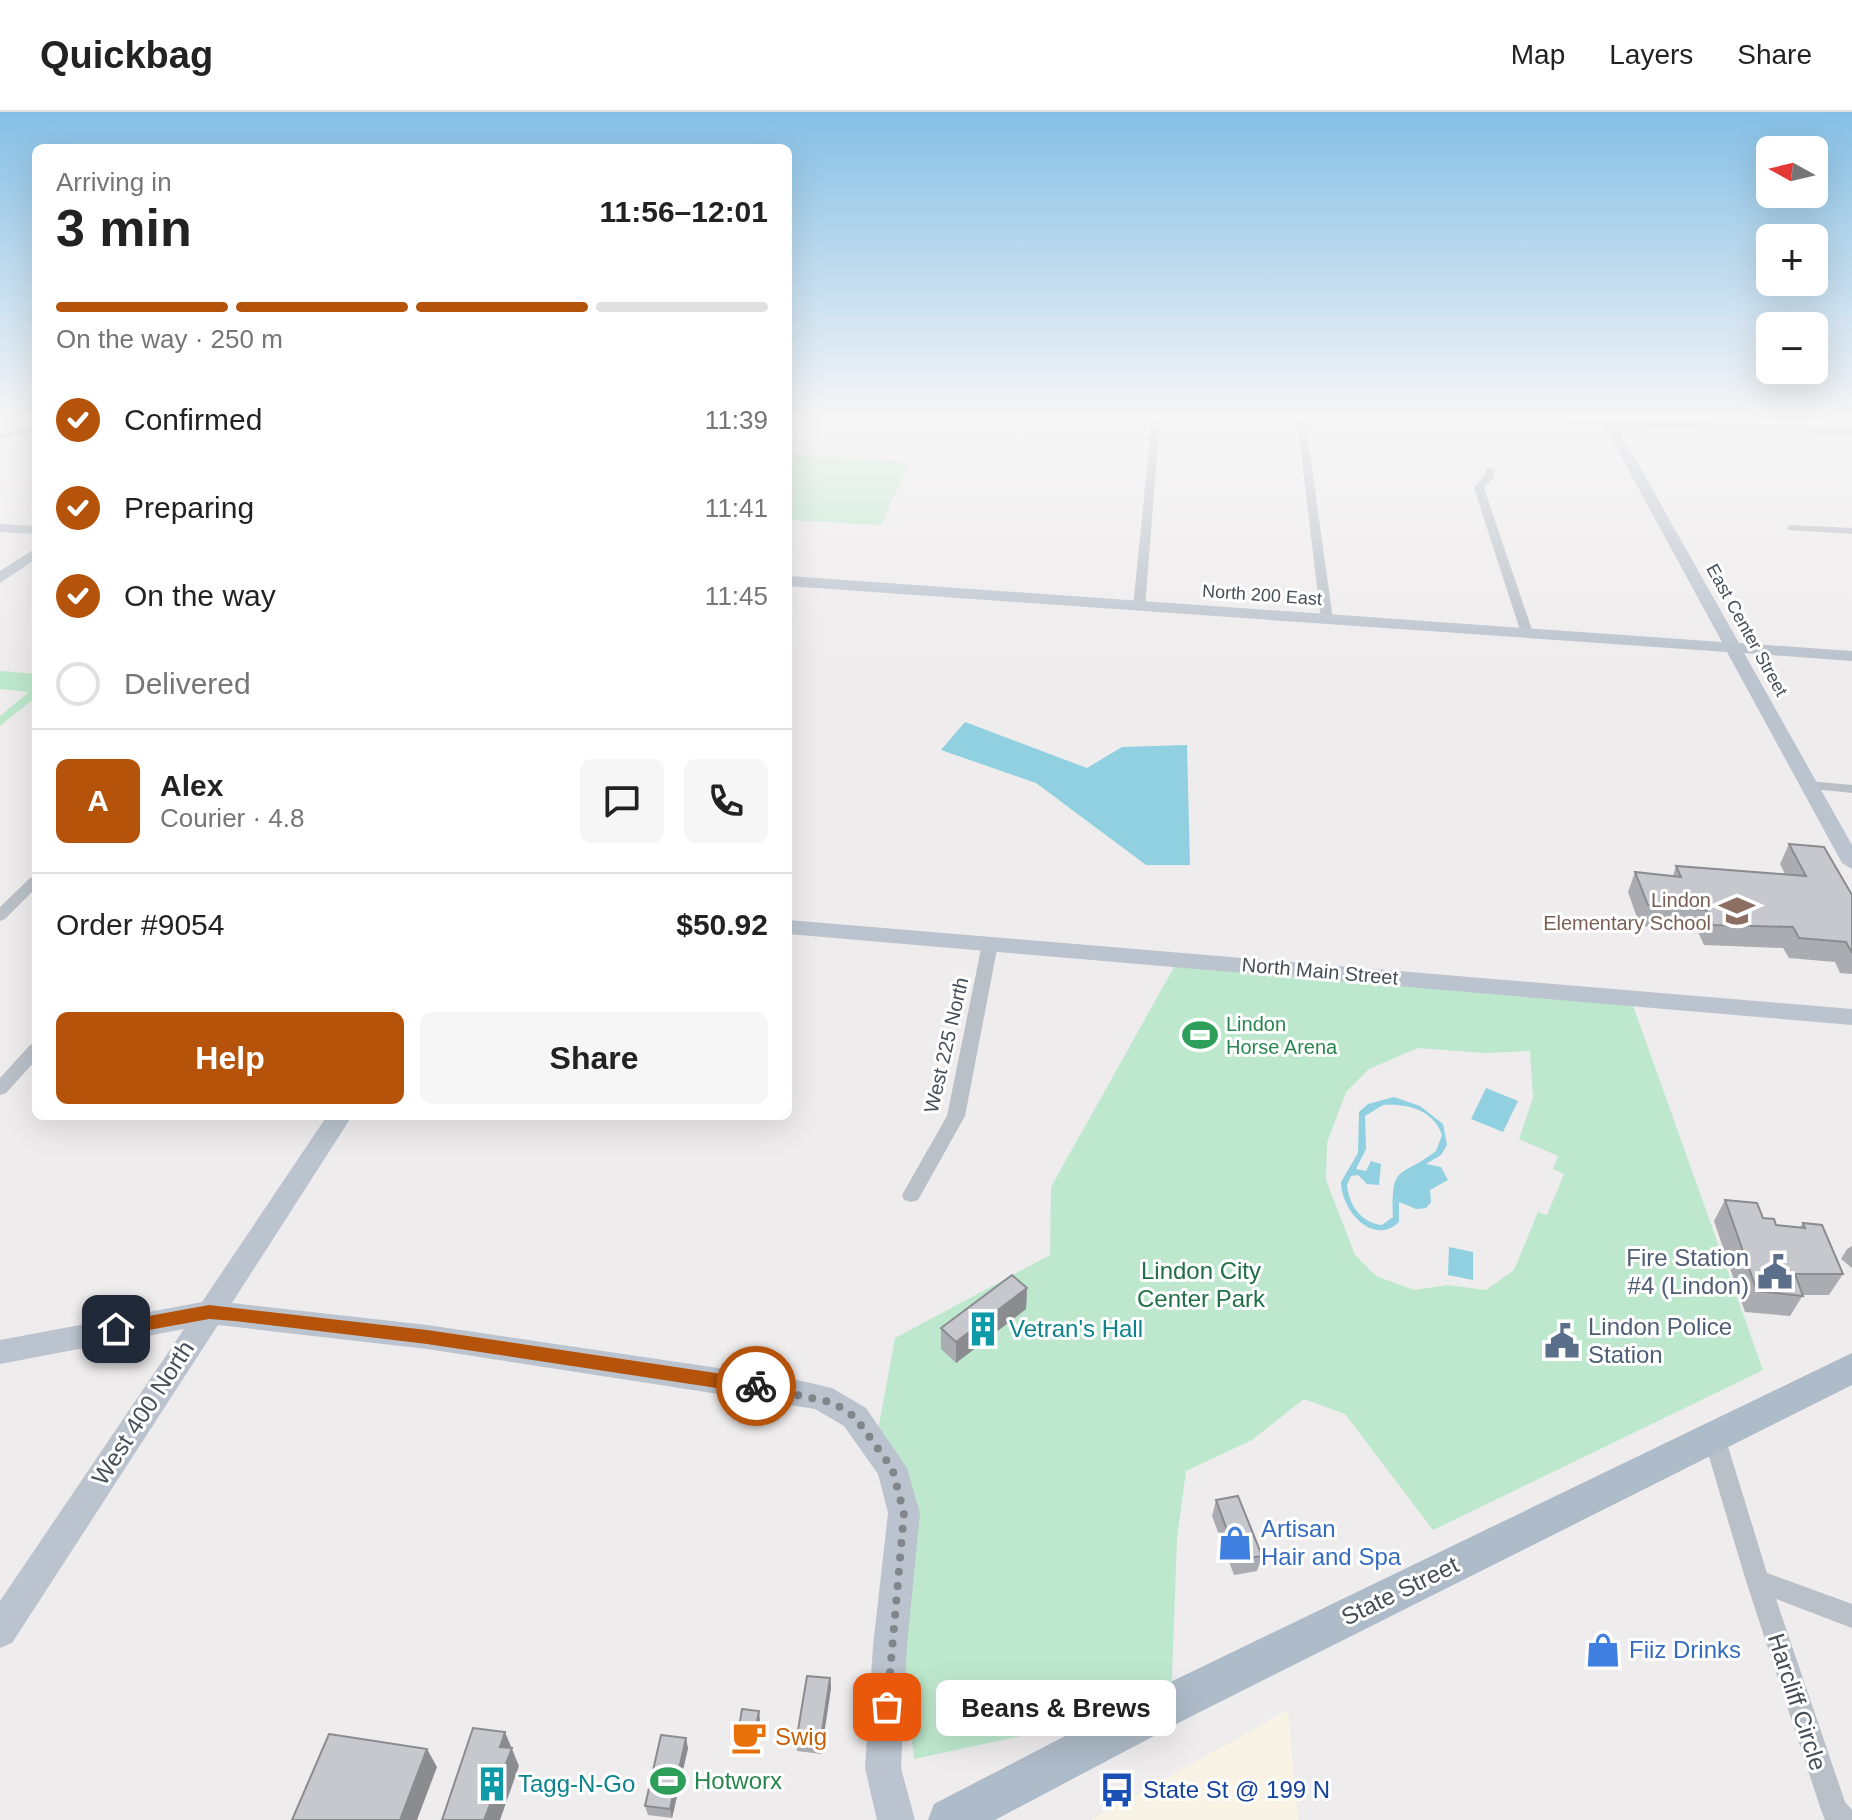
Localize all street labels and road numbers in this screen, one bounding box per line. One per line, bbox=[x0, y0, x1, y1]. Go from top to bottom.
street label: East Center Street bbox=[1702, 560, 1792, 700]
street label: North 200 East bbox=[1201, 581, 1323, 609]
street label: North Main Street bbox=[1241, 953, 1399, 989]
street label: West 225 North bbox=[920, 975, 972, 1115]
street label: West 400 North bbox=[86, 1336, 199, 1490]
street label: State Street bbox=[1337, 1550, 1463, 1630]
street label: Harcliff Circle bbox=[1763, 1630, 1832, 1774]

